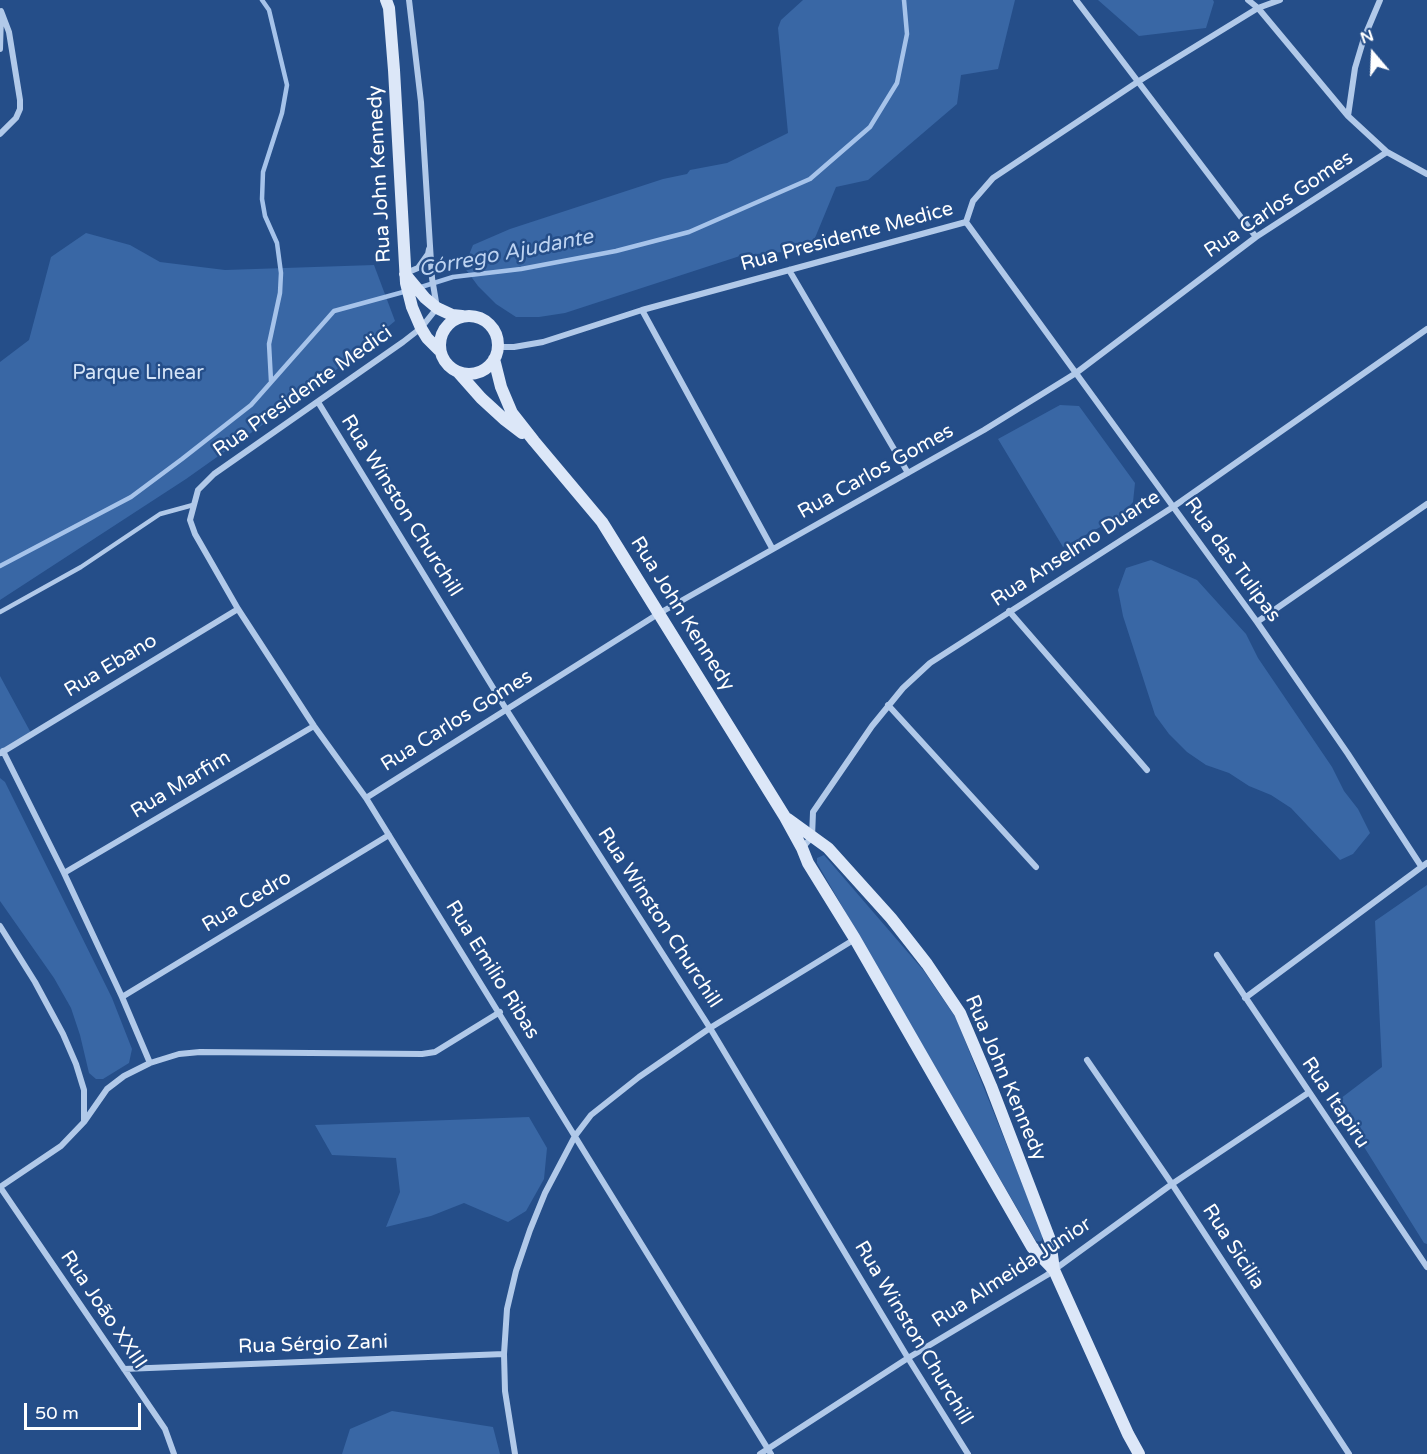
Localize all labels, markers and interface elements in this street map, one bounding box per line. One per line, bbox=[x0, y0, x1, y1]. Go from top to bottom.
north arrow bbox=[1343, 24, 1403, 84]
text: N bbox=[1358, 25, 1376, 49]
street label: Rua John Kennedy bbox=[363, 85, 397, 263]
street label: Rua Carlos Gomes bbox=[1200, 146, 1358, 264]
street label: Rua Presidente Medice bbox=[738, 197, 956, 277]
water label: Córrego Ajudante bbox=[417, 225, 595, 283]
street label: Rua Presidente Medici bbox=[209, 321, 397, 463]
park label: Parque Linear bbox=[72, 362, 204, 386]
street label: Rua Winston Churchill bbox=[335, 411, 467, 601]
street label: Rua Carlos Gomes bbox=[794, 419, 958, 525]
street label: Rua Anselmo Duarte bbox=[987, 486, 1165, 612]
street label: Rua das Tulipas bbox=[1179, 493, 1285, 627]
street label: Rua John Kennedy bbox=[625, 532, 739, 696]
street label: Rua Ebano bbox=[60, 629, 162, 703]
street label: Rua Carlos Gomes bbox=[377, 665, 537, 777]
street label: Rua Marfim bbox=[127, 746, 235, 824]
street label: Rua Winston Churchill bbox=[592, 823, 726, 1013]
street label: Rua Cedro bbox=[198, 866, 296, 938]
street label: Rua Emilio Ribas bbox=[440, 896, 544, 1044]
street label: Rua John Kennedy bbox=[959, 992, 1051, 1164]
street label: Rua Itapiru bbox=[1296, 1053, 1374, 1153]
street label: Rua Sicilia bbox=[1197, 1200, 1269, 1294]
street label: Rua Almeida Junior bbox=[928, 1213, 1096, 1333]
street label: Rua Winston Churchill bbox=[849, 1237, 977, 1429]
street label: Rua João XXIII bbox=[55, 1246, 151, 1374]
street label: Rua Sérgio Zani bbox=[238, 1330, 388, 1360]
scale bar bbox=[27, 1391, 144, 1429]
text: 50 m bbox=[35, 1402, 79, 1424]

